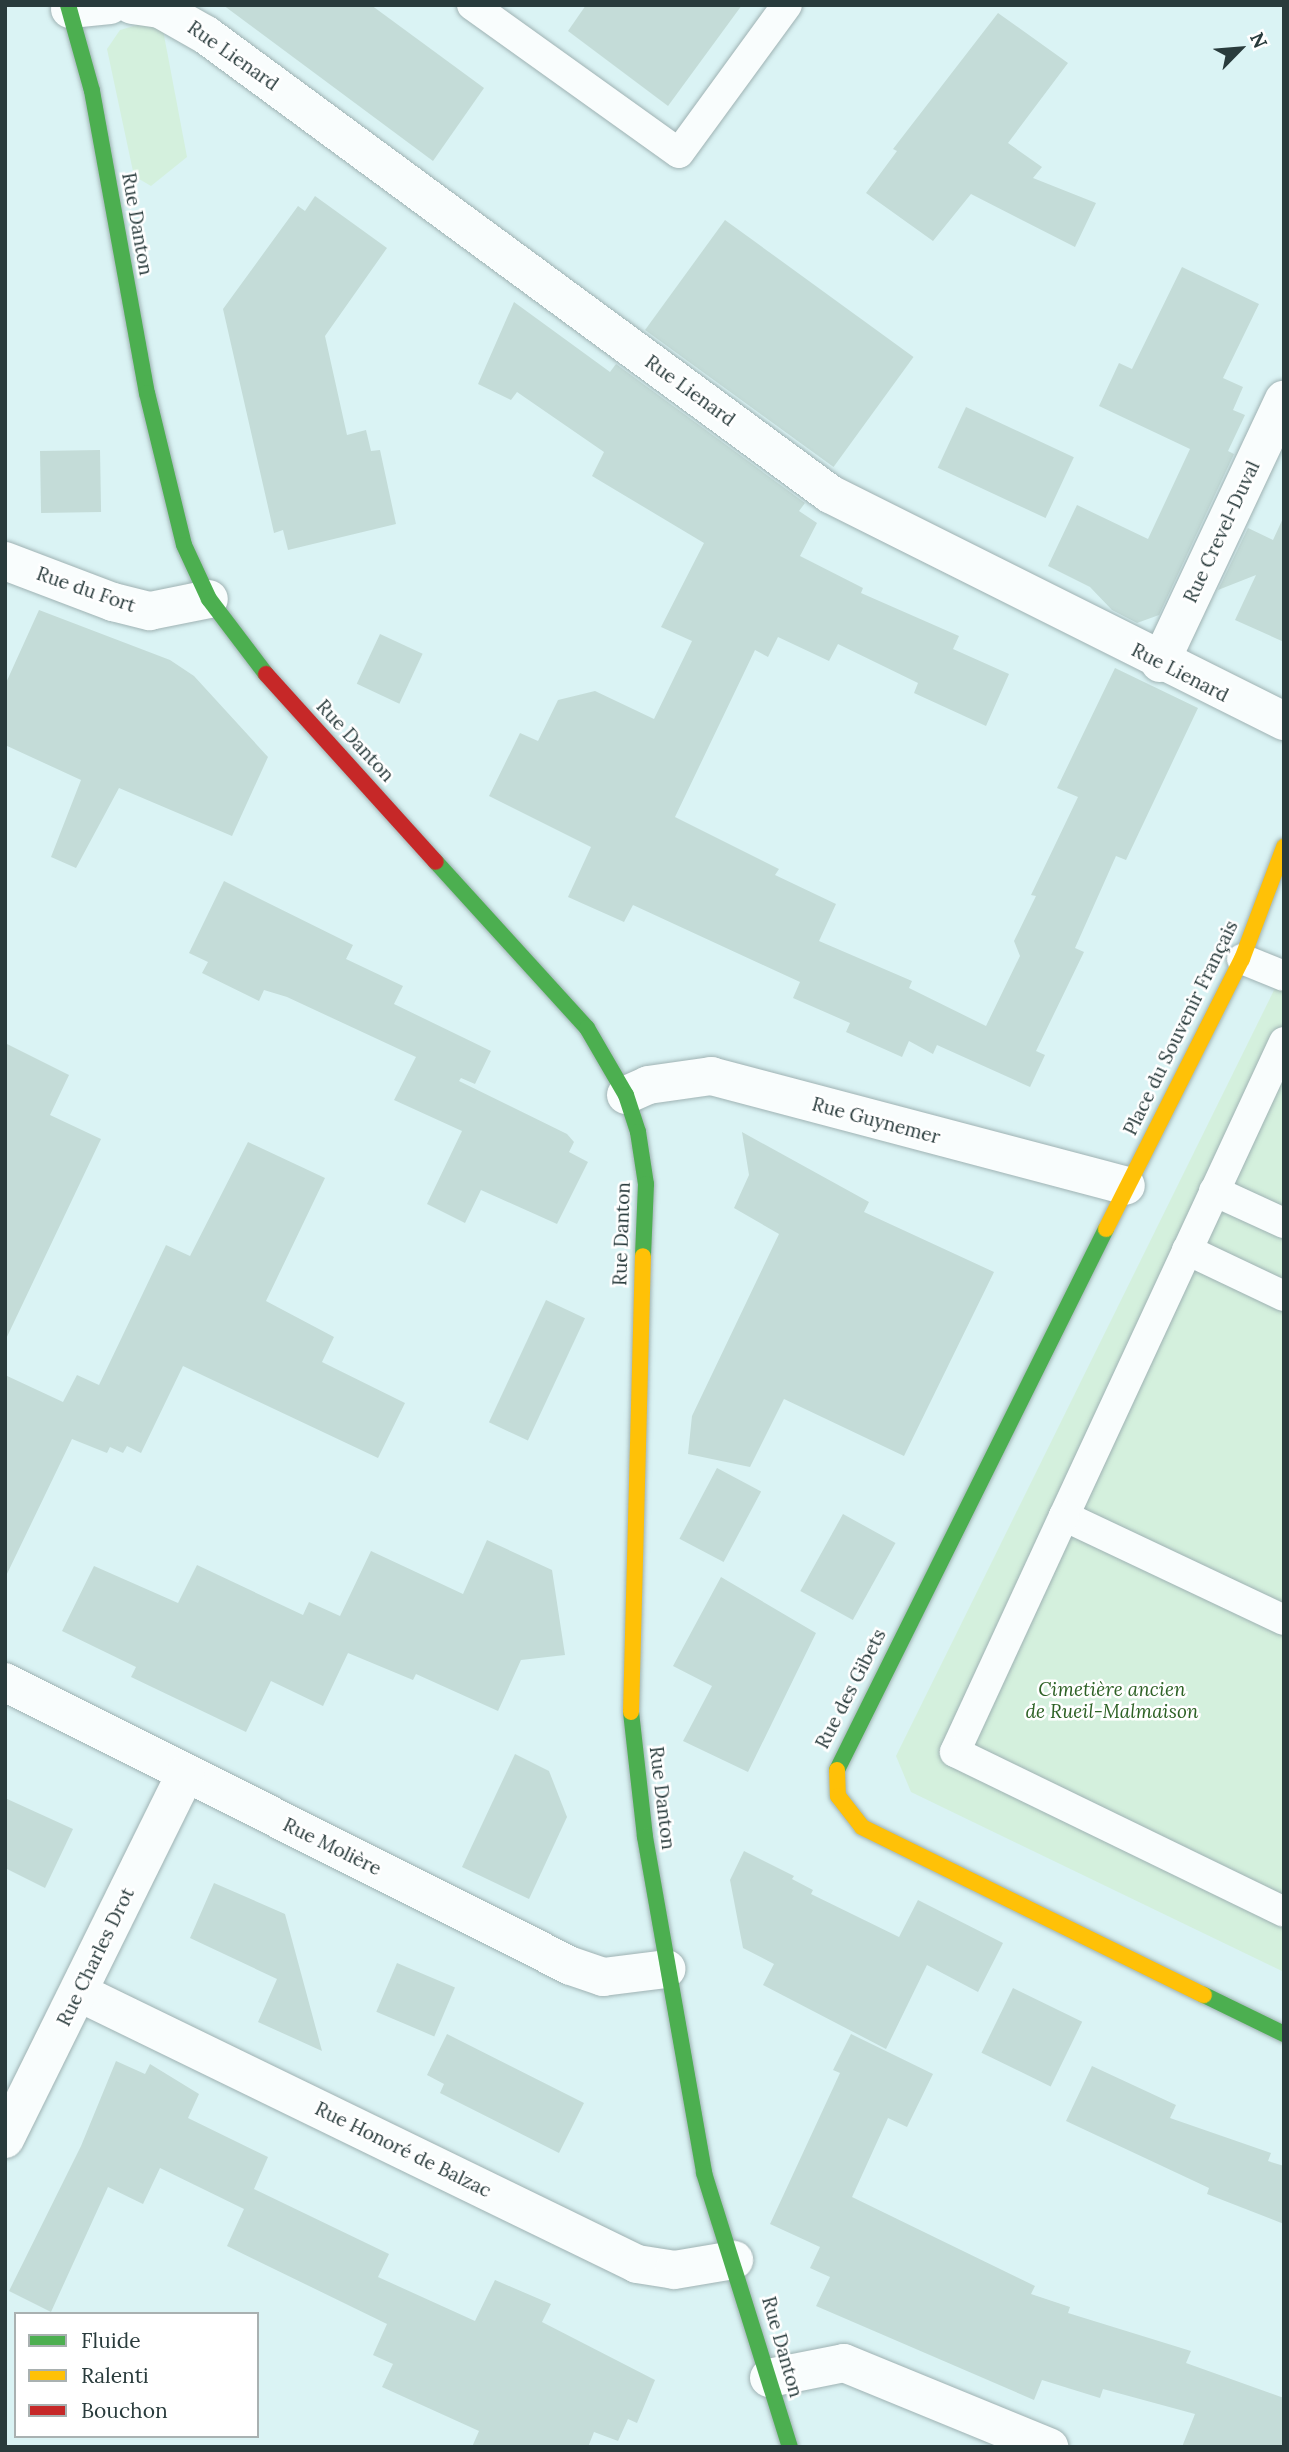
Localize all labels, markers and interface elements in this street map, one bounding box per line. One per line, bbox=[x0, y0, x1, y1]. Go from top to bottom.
north arrow bbox=[1205, 14, 1275, 84]
street label: Rue Lienard bbox=[183, 16, 283, 96]
text: N bbox=[1245, 28, 1273, 52]
street label: Rue Danton bbox=[117, 171, 157, 277]
street label: Rue Lienard bbox=[640, 351, 740, 431]
street label: Rue Crevel-Duval bbox=[1179, 457, 1265, 607]
street label: Rue du Fort bbox=[33, 562, 139, 618]
street label: Rue Lienard bbox=[1128, 639, 1232, 707]
street label: Rue Danton bbox=[311, 695, 399, 787]
street label: Place du Souvenir Français bbox=[1119, 917, 1243, 1139]
street label: Rue Guynemer bbox=[809, 1093, 943, 1149]
street label: Rue Danton bbox=[609, 1182, 635, 1286]
street label: Rue des Gibets bbox=[811, 1625, 891, 1753]
park label: Cimetière ancien de Rueil-Malmaison bbox=[1026, 1679, 1198, 1723]
street label: Rue Danton bbox=[644, 1745, 680, 1851]
street label: Rue Molière bbox=[279, 1813, 385, 1881]
street label: Rue Charles Drot bbox=[53, 1884, 139, 2030]
street label: Rue Honoré de Balzac bbox=[311, 2097, 495, 2203]
street label: Rue Danton bbox=[757, 2294, 807, 2400]
legend bbox=[14, 2312, 259, 2438]
text: Fluide bbox=[81, 2327, 141, 2354]
text: Ralenti bbox=[81, 2362, 149, 2389]
text: Bouchon bbox=[81, 2397, 168, 2424]

